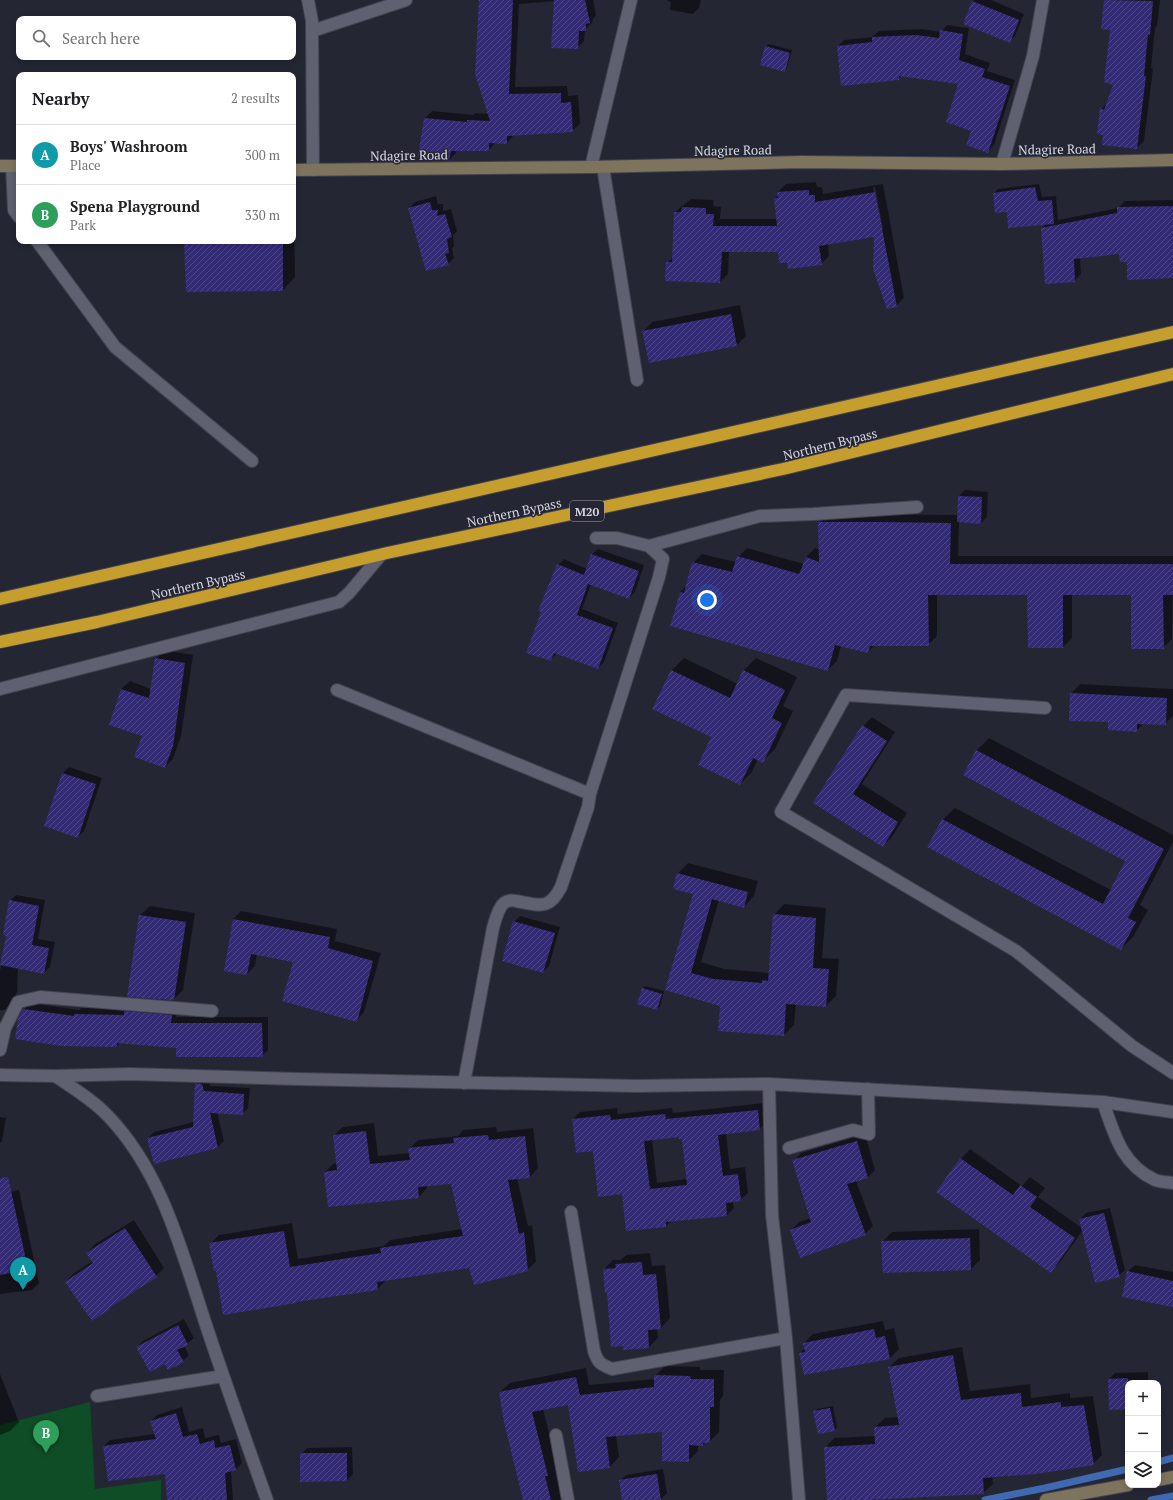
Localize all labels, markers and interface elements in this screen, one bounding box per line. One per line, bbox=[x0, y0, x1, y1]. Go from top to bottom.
search box bbox=[16, 16, 296, 60]
icon: search bbox=[30, 27, 52, 49]
text: Search here bbox=[62, 28, 140, 48]
text: Nearby bbox=[32, 87, 90, 110]
text: 2 results bbox=[231, 89, 280, 107]
text: Boys' Washroom bbox=[70, 136, 188, 156]
street label: Ndagire Road bbox=[1018, 139, 1096, 159]
street label: Ndagire Road bbox=[694, 140, 772, 160]
street label: Ndagire Road bbox=[370, 145, 448, 165]
text: A bbox=[40, 146, 50, 164]
text: 300 m bbox=[245, 146, 280, 164]
text: Place bbox=[70, 156, 101, 174]
text: Spena Playground bbox=[70, 196, 200, 216]
text: B bbox=[41, 206, 49, 224]
text: 330 m bbox=[245, 206, 280, 224]
text: Park bbox=[70, 216, 96, 234]
street label: Northern Bypass bbox=[781, 424, 879, 464]
street label: Northern Bypass bbox=[465, 493, 563, 531]
road number: M20 bbox=[570, 501, 604, 521]
street label: Northern Bypass bbox=[149, 564, 247, 604]
your location bbox=[697, 590, 717, 610]
pin: A bbox=[10, 1257, 36, 1290]
map controls bbox=[1125, 1380, 1161, 1488]
button: + bbox=[1125, 1380, 1161, 1416]
button: − bbox=[1125, 1416, 1161, 1452]
pin: B bbox=[33, 1420, 59, 1453]
button: layers bbox=[1125, 1452, 1161, 1488]

